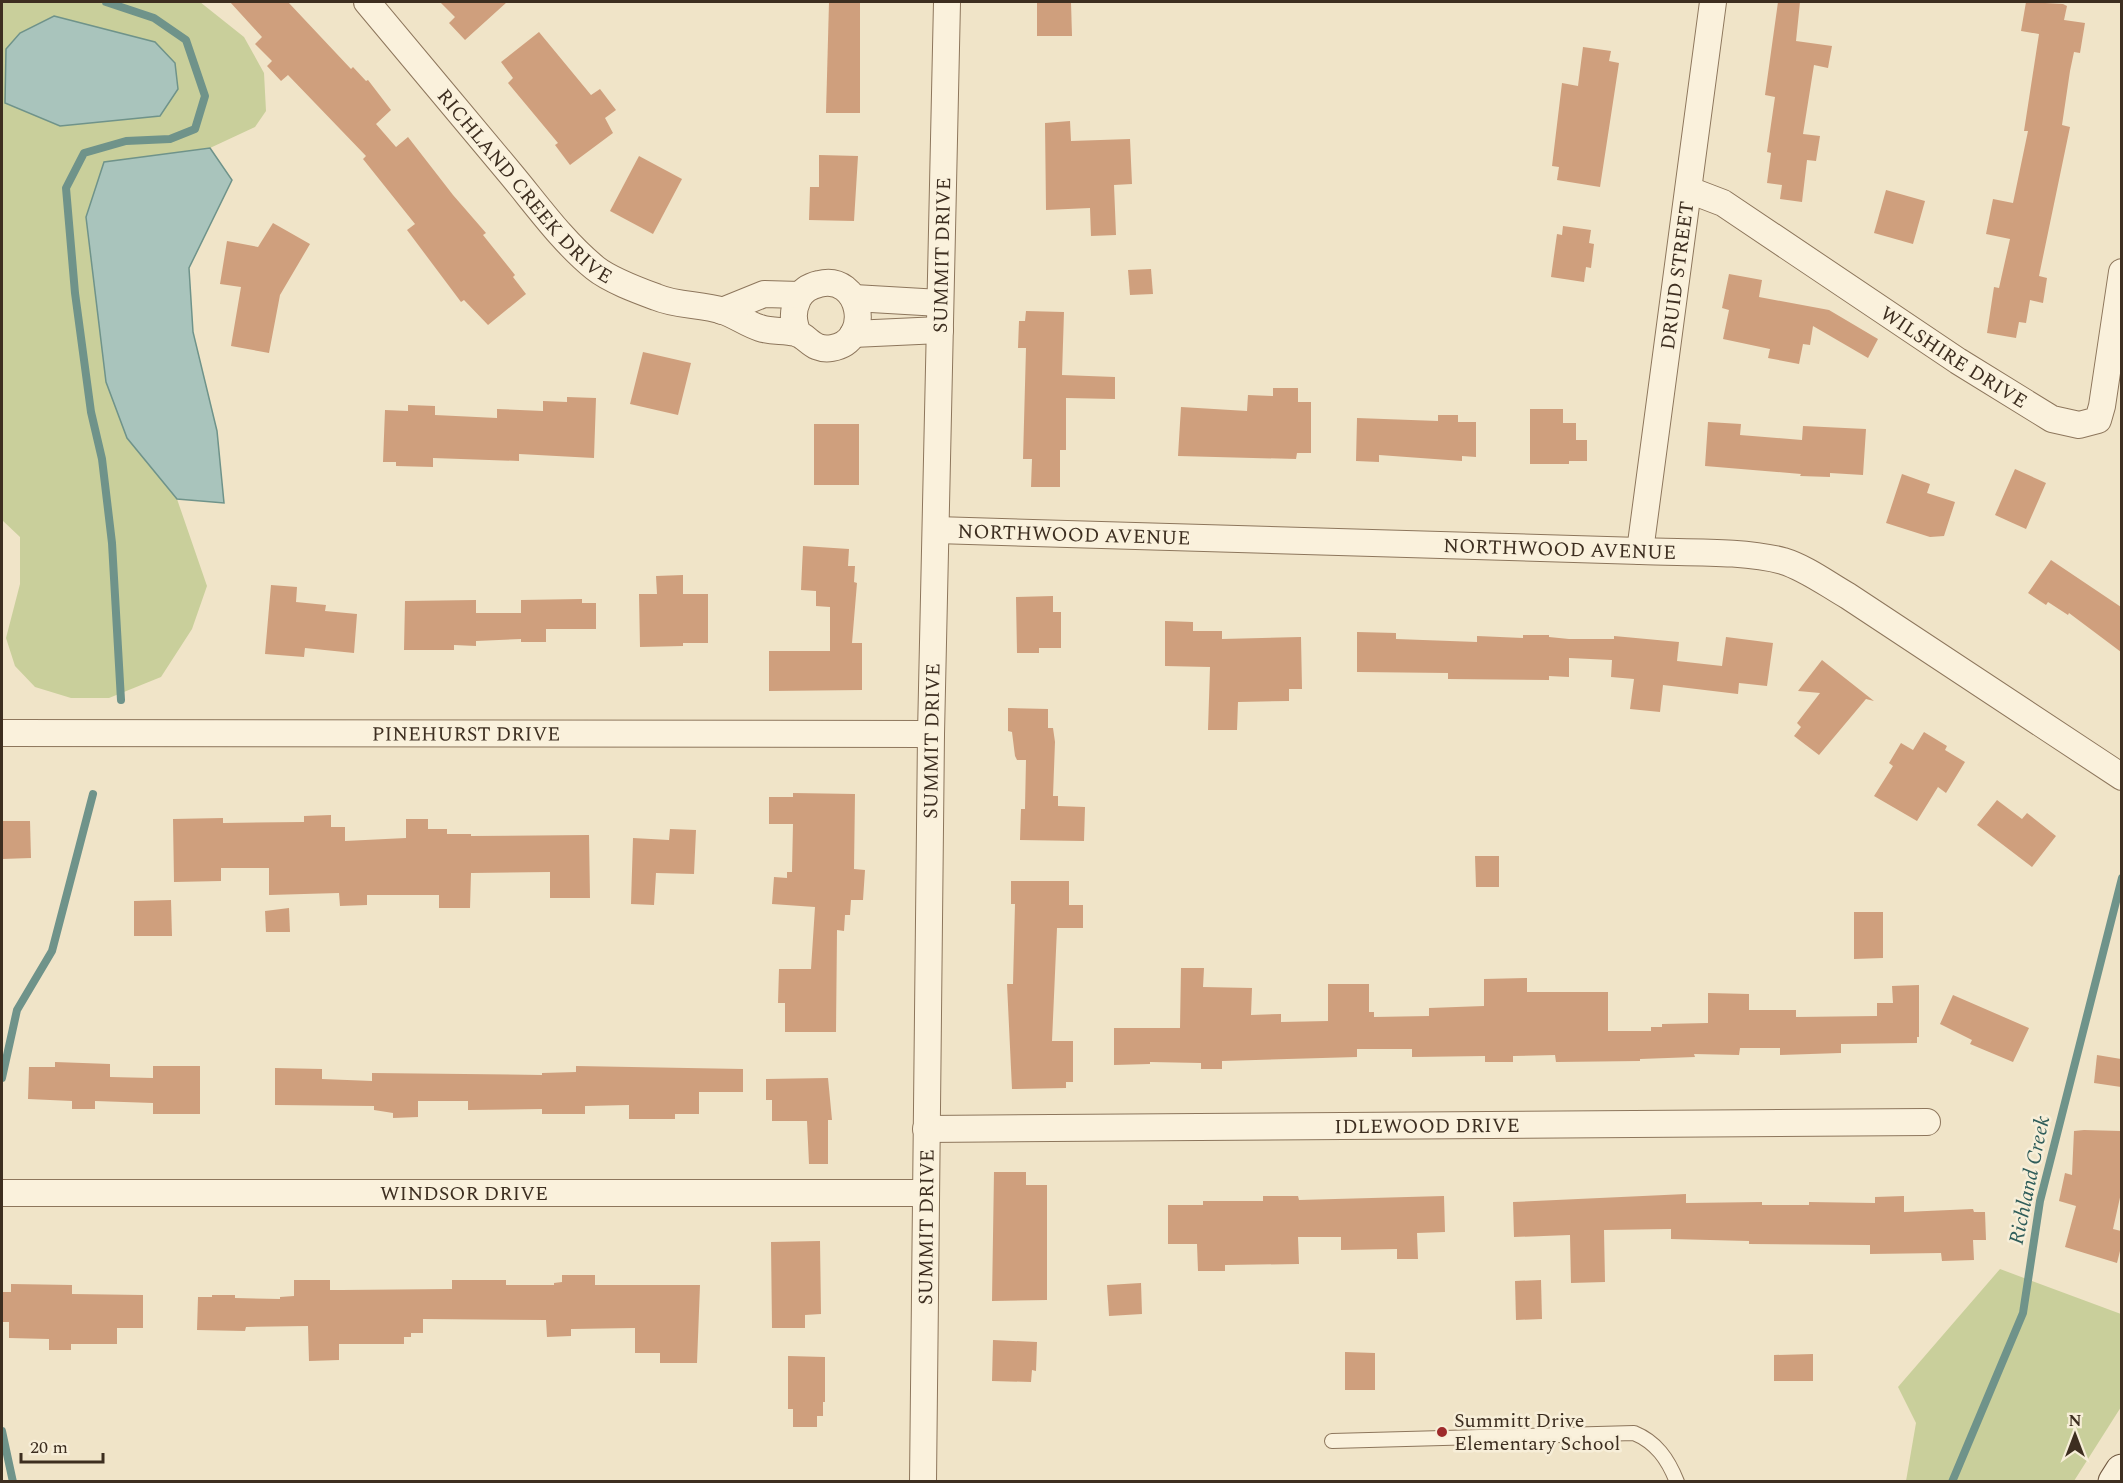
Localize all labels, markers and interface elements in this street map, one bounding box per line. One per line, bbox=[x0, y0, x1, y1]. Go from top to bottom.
street label: RICHLAND CREEK DRIVE bbox=[429, 82, 618, 292]
street label: SUMMIT DRIVE bbox=[926, 177, 959, 333]
street label: DRUID STREET bbox=[1653, 199, 1702, 352]
street label: WILSHIRE DRIVE bbox=[1874, 299, 2033, 416]
street label: NORTHWOOD AVENUE bbox=[957, 517, 1191, 554]
street label: NORTHWOOD AVENUE bbox=[1443, 531, 1676, 568]
street label: SUMMIT DRIVE bbox=[916, 663, 949, 819]
street label: PINEHURST DRIVE bbox=[372, 719, 560, 750]
street label: IDLEWOOD DRIVE bbox=[1334, 1111, 1520, 1142]
water label: Richland Creek bbox=[2001, 1113, 2059, 1248]
street label: SUMMIT DRIVE bbox=[911, 1149, 943, 1305]
street label: WINDSOR DRIVE bbox=[380, 1179, 548, 1209]
north arrow bbox=[2045, 1405, 2105, 1465]
place label: Summitt Drive Elementary School bbox=[1454, 1406, 1620, 1459]
text: N bbox=[2068, 1409, 2082, 1433]
marker: Summitt Drive Elementary School bbox=[1435, 1425, 1449, 1439]
scale bar bbox=[21, 1426, 104, 1464]
text: 20 m bbox=[30, 1434, 68, 1461]

